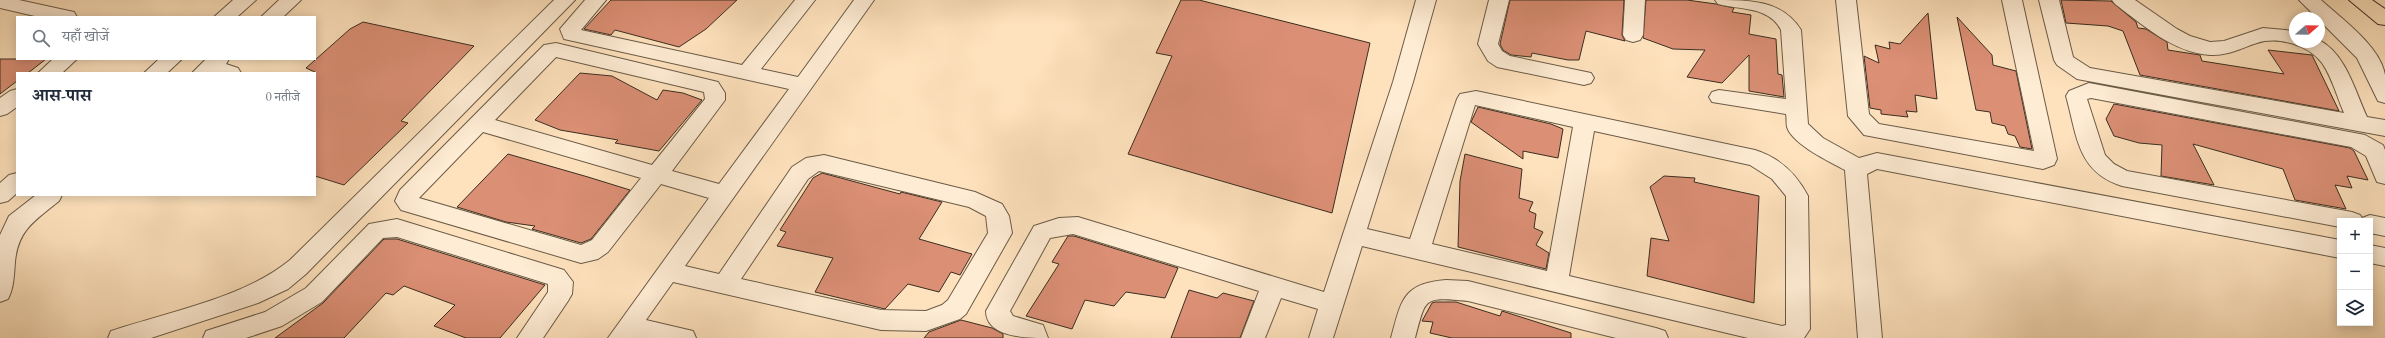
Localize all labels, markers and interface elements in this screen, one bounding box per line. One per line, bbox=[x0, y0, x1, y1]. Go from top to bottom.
north arrow bbox=[2289, 12, 2325, 48]
search box bbox=[16, 16, 316, 60]
text: यहाँ खोजें bbox=[62, 26, 109, 45]
icon: search bbox=[30, 27, 52, 49]
text: आस-पास bbox=[32, 84, 91, 106]
text: 0 नतीजे bbox=[266, 88, 300, 105]
map controls bbox=[2337, 218, 2373, 326]
button: + bbox=[2337, 218, 2373, 254]
button: − bbox=[2337, 254, 2373, 290]
button: layers bbox=[2337, 290, 2373, 326]

